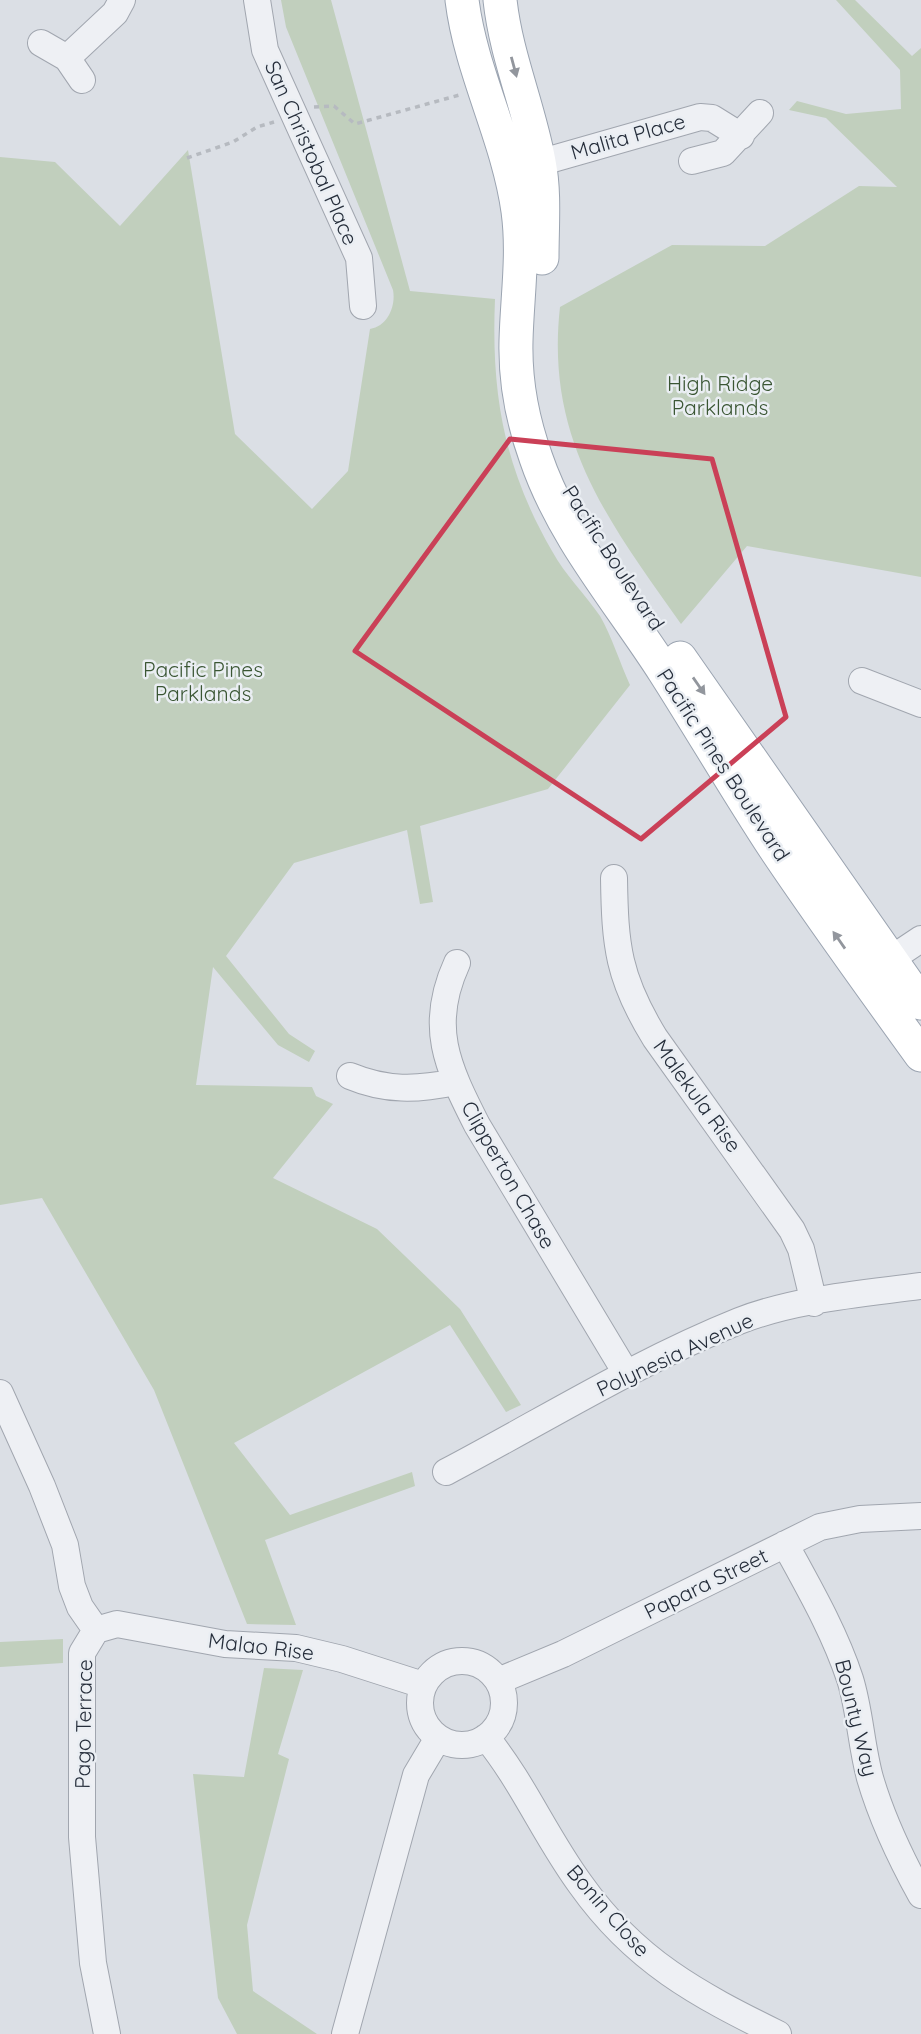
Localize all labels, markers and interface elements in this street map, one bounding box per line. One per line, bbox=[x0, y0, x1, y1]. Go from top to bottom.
street label: San Christobal Place bbox=[260, 56, 364, 249]
one-way arrow bbox=[509, 57, 519, 78]
street label: Malita Place bbox=[568, 107, 688, 165]
park label: High Ridge Parklands bbox=[667, 370, 773, 420]
street label: Pacific Boulevard bbox=[557, 480, 670, 635]
park label: Pacific Pines Parklands bbox=[143, 656, 263, 706]
street label: Pacific Pines Boulevard bbox=[652, 663, 796, 866]
one-way arrow bbox=[692, 677, 706, 695]
one-way arrow bbox=[832, 931, 846, 949]
street label: Malekula Rise bbox=[648, 1034, 747, 1157]
street label: Clipperton Chase bbox=[456, 1096, 562, 1253]
street label: Polynesia Avenue bbox=[592, 1306, 757, 1402]
street label: Papara Street bbox=[640, 1542, 772, 1624]
street label: Malao Rise bbox=[207, 1627, 315, 1665]
street label: Bounty Way bbox=[830, 1656, 884, 1779]
street label: Pago Terrace bbox=[69, 1659, 97, 1789]
street label: Bonin Close bbox=[562, 1859, 656, 1962]

